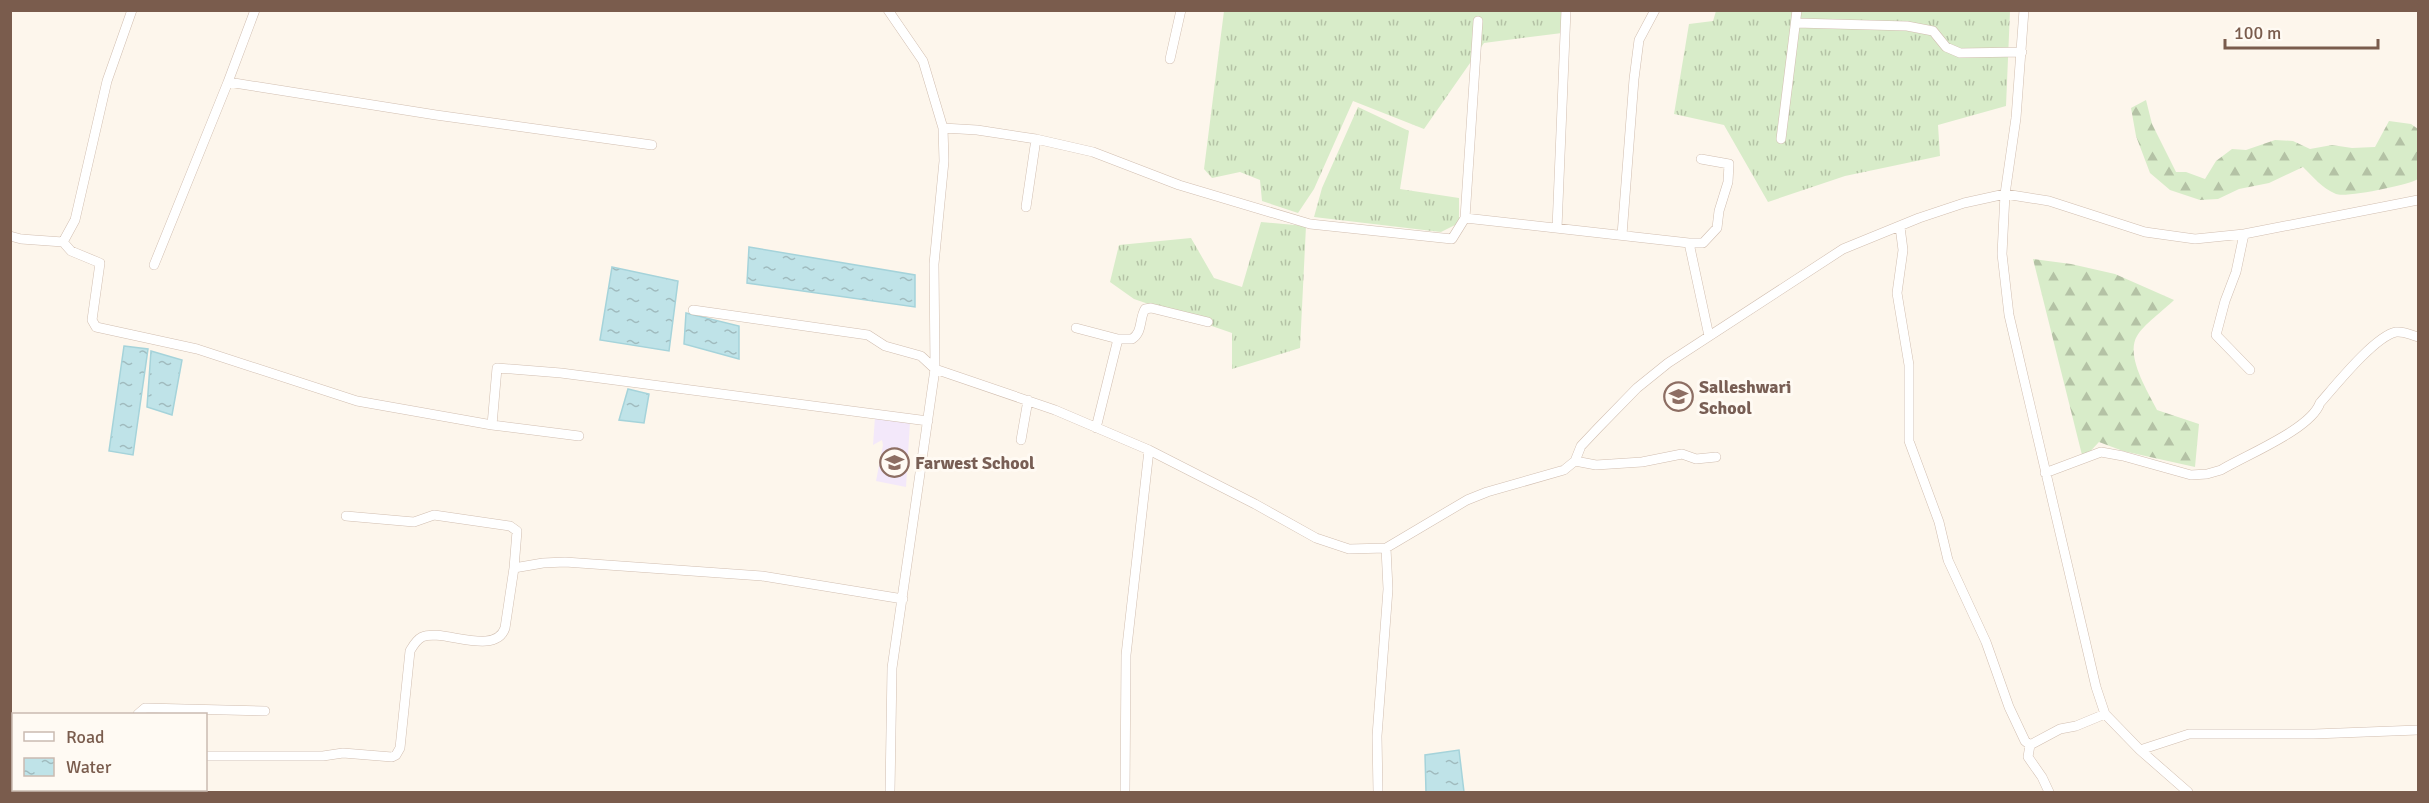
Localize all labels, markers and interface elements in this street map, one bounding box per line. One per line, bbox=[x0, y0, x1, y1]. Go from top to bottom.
scale bar bbox=[2225, 12, 2378, 50]
text: 100 m bbox=[2234, 22, 2281, 44]
place label: Salleshwari School bbox=[1699, 376, 1791, 419]
school or university icon: Salleshwari School bbox=[1662, 381, 1694, 413]
school or university icon: Farwest School bbox=[878, 447, 910, 479]
place label: Farwest School bbox=[915, 452, 1035, 474]
legend bbox=[12, 713, 207, 791]
text: Road bbox=[66, 726, 105, 748]
text: Water bbox=[66, 756, 112, 778]

